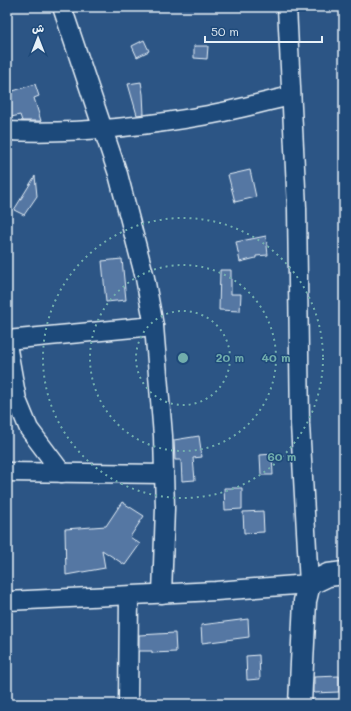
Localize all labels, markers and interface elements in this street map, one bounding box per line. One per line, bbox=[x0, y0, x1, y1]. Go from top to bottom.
north arrow bbox=[18, 18, 58, 58]
scale bar bbox=[205, 18, 322, 44]
text: ش bbox=[32, 20, 44, 35]
text: 50 m bbox=[211, 23, 239, 39]
text: 20 m bbox=[216, 349, 244, 365]
text: 40 m bbox=[261, 349, 291, 365]
centre of rings bbox=[176, 351, 190, 365]
text: 60 m bbox=[268, 448, 296, 464]

